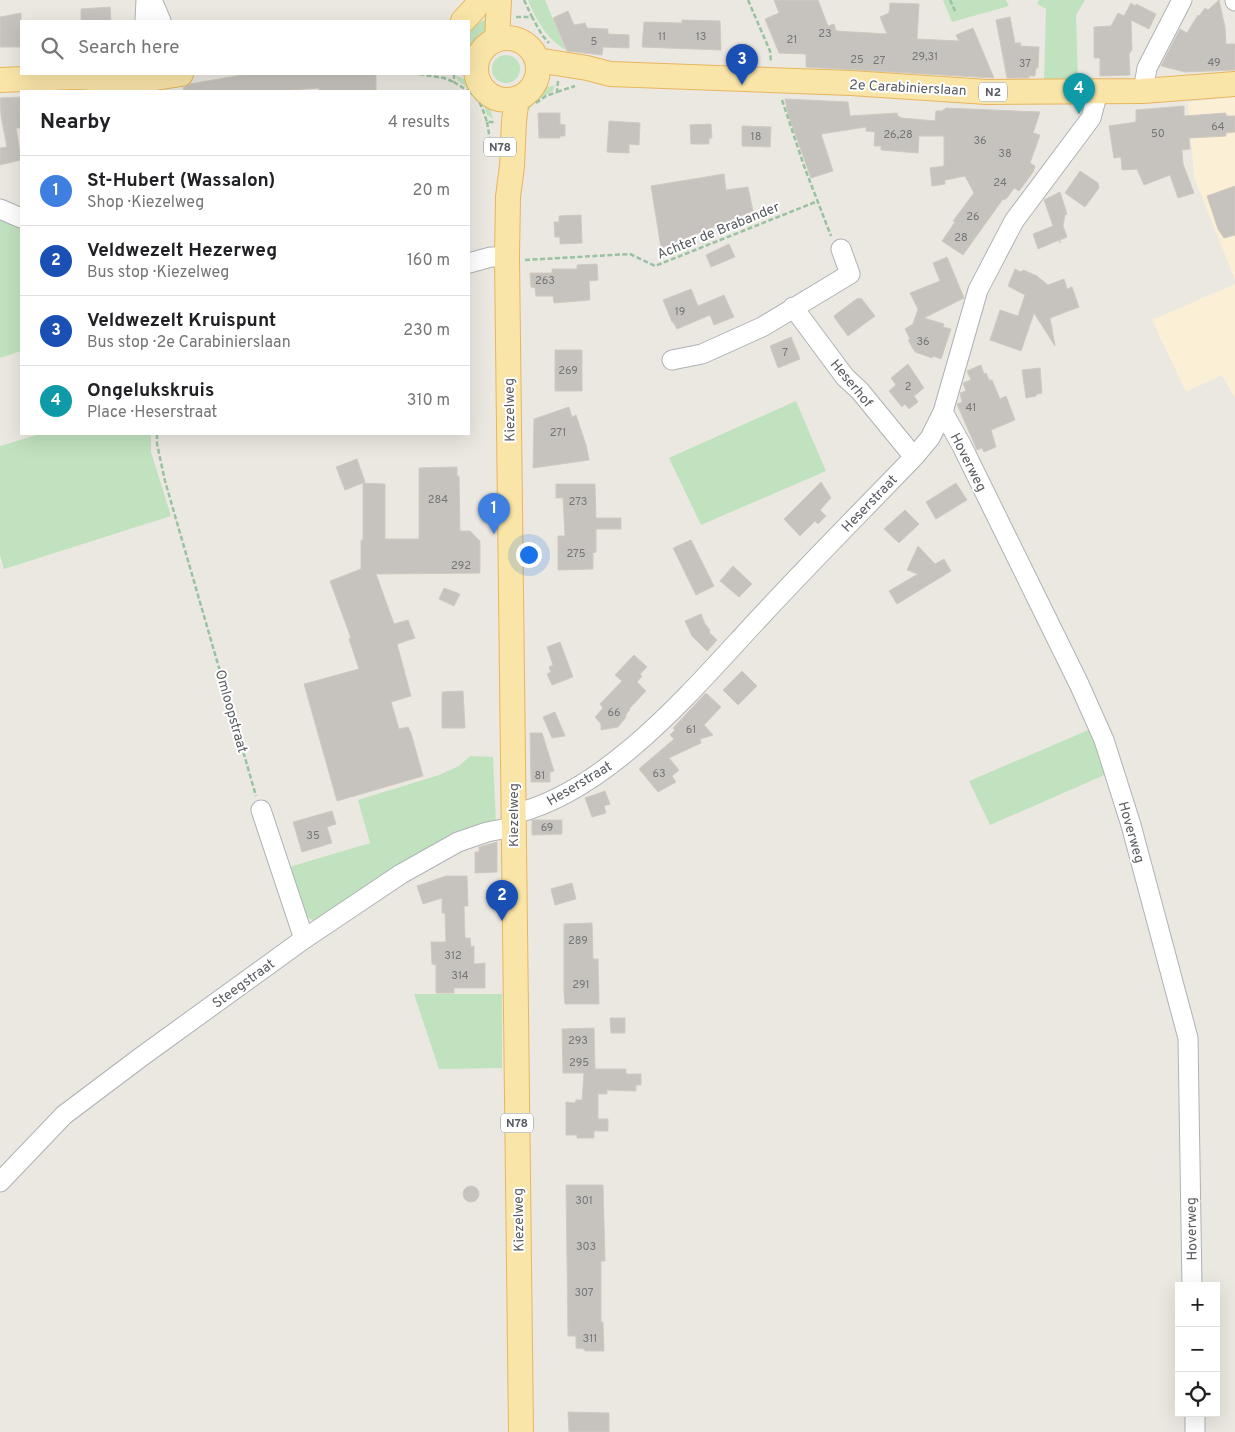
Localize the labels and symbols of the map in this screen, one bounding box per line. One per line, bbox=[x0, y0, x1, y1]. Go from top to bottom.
house number: 23 bbox=[818, 27, 832, 41]
house number: 11 bbox=[658, 30, 666, 44]
house number: 13 bbox=[696, 30, 706, 44]
house number: 21 bbox=[787, 33, 797, 47]
house number: 5 bbox=[591, 35, 598, 49]
pin: 3 bbox=[726, 44, 758, 85]
house number: 29,31 bbox=[912, 50, 938, 64]
house number: 25 bbox=[850, 53, 864, 67]
house number: 27 bbox=[873, 54, 885, 68]
house number: 49 bbox=[1207, 56, 1221, 70]
house number: 37 bbox=[1019, 57, 1031, 71]
pin: 4 bbox=[1063, 73, 1095, 114]
street label: 2e Carabinierslaan bbox=[849, 77, 967, 100]
road number: N2 bbox=[979, 82, 1007, 101]
house number: 64 bbox=[1211, 120, 1225, 134]
house number: 50 bbox=[1151, 127, 1165, 141]
house number: 26,28 bbox=[883, 128, 913, 142]
house number: 18 bbox=[751, 130, 761, 144]
house number: 36 bbox=[973, 134, 987, 148]
road number: N78 bbox=[484, 138, 516, 156]
house number: 38 bbox=[998, 147, 1012, 161]
house number: 24 bbox=[993, 176, 1007, 190]
street label: Achter de Brabander bbox=[655, 199, 783, 264]
house number: 26 bbox=[966, 210, 980, 224]
house number: 28 bbox=[954, 231, 968, 245]
house number: 263 bbox=[535, 274, 555, 288]
house number: 19 bbox=[675, 305, 685, 319]
house number: 36 bbox=[916, 335, 930, 349]
house number: 7 bbox=[782, 346, 788, 360]
street label: Heserhof bbox=[826, 357, 876, 412]
house number: 269 bbox=[558, 364, 578, 378]
street label: Kiezelweg bbox=[501, 378, 520, 442]
house number: 2 bbox=[905, 380, 911, 394]
house number: 41 bbox=[966, 401, 976, 415]
house number: 271 bbox=[550, 426, 566, 440]
street label: Hoverweg bbox=[946, 431, 990, 495]
street label: Heserstraat bbox=[839, 472, 901, 536]
house number: 284 bbox=[428, 493, 448, 507]
pin: 1 bbox=[478, 493, 510, 534]
house number: 273 bbox=[569, 495, 587, 509]
your location bbox=[516, 542, 542, 568]
house number: 275 bbox=[566, 547, 586, 561]
house number: 292 bbox=[451, 559, 471, 573]
street label: Omloopstraat bbox=[211, 668, 251, 755]
house number: 66 bbox=[607, 706, 621, 720]
house number: 61 bbox=[686, 723, 696, 737]
street label: Heserstraat bbox=[544, 758, 615, 810]
house number: 63 bbox=[652, 767, 666, 781]
house number: 81 bbox=[535, 769, 545, 783]
street label: Kiezelweg bbox=[506, 783, 523, 847]
street label: Hoverweg bbox=[1114, 800, 1147, 865]
house number: 69 bbox=[541, 821, 553, 835]
house number: 35 bbox=[306, 829, 320, 843]
pin: 2 bbox=[486, 880, 518, 921]
house number: 289 bbox=[568, 934, 588, 948]
house number: 312 bbox=[444, 949, 462, 963]
street label: Steegstraat bbox=[209, 956, 278, 1013]
house number: 314 bbox=[451, 969, 469, 983]
house number: 291 bbox=[572, 978, 590, 992]
house number: 293 bbox=[568, 1034, 588, 1048]
house number: 295 bbox=[569, 1056, 589, 1070]
road number: N78 bbox=[501, 1114, 533, 1132]
street label: Kiezelweg bbox=[510, 1188, 529, 1252]
house number: 301 bbox=[575, 1194, 593, 1208]
street label: Hoverweg bbox=[1183, 1197, 1202, 1261]
house number: 303 bbox=[576, 1240, 596, 1254]
house number: 307 bbox=[575, 1286, 594, 1300]
house number: 311 bbox=[583, 1332, 597, 1346]

